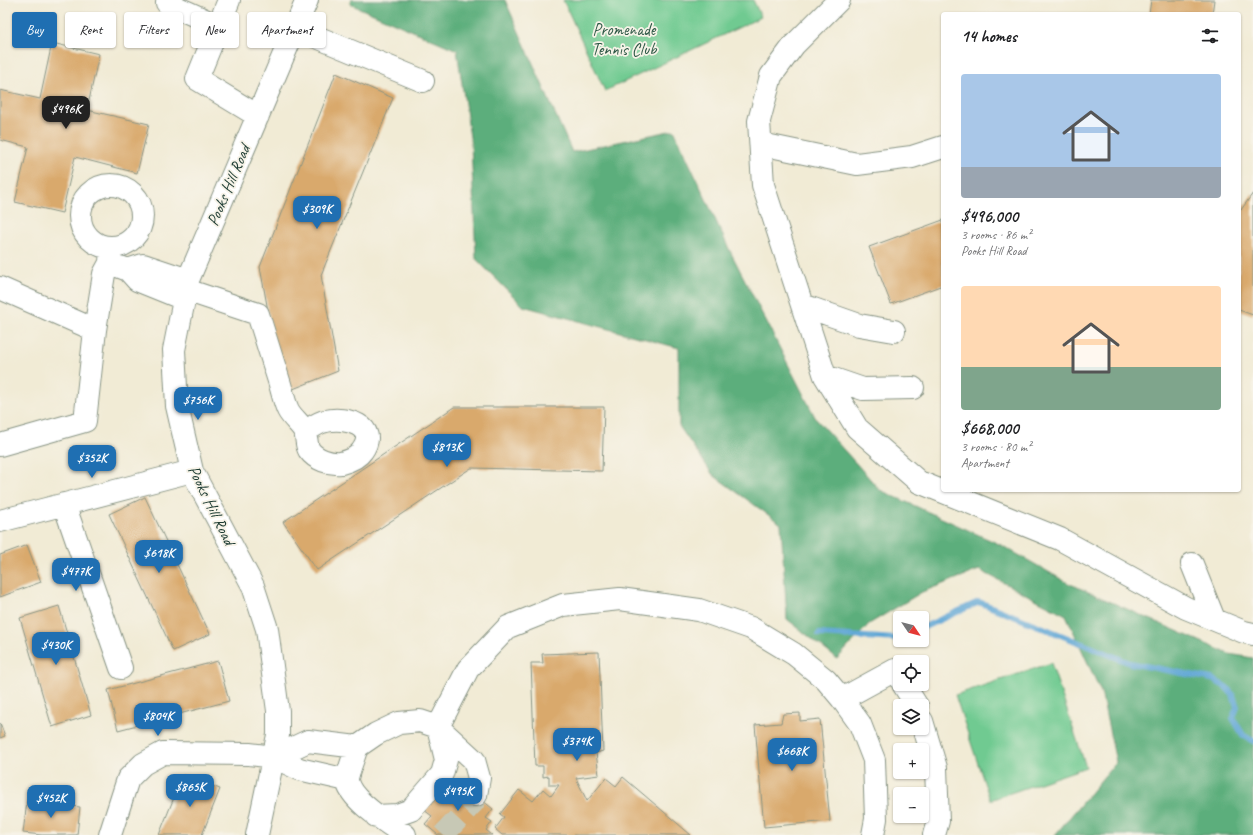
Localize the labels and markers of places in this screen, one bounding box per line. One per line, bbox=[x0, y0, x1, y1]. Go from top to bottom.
pin: $496K bbox=[38, 96, 94, 130]
pin: $309K bbox=[289, 196, 345, 230]
pin: $756K bbox=[170, 387, 226, 421]
pin: $813K bbox=[419, 434, 475, 468]
pin: $352K bbox=[64, 445, 120, 479]
pin: $618K bbox=[131, 540, 187, 574]
pin: $477K bbox=[48, 558, 104, 592]
pin: $430K bbox=[28, 632, 84, 666]
pin: $804K bbox=[130, 703, 186, 737]
pin: $374K bbox=[549, 728, 605, 762]
pin: $668K bbox=[764, 738, 820, 772]
pin: $865K bbox=[162, 774, 218, 808]
pin: $495K bbox=[430, 778, 486, 812]
pin: $452K bbox=[23, 785, 79, 819]

